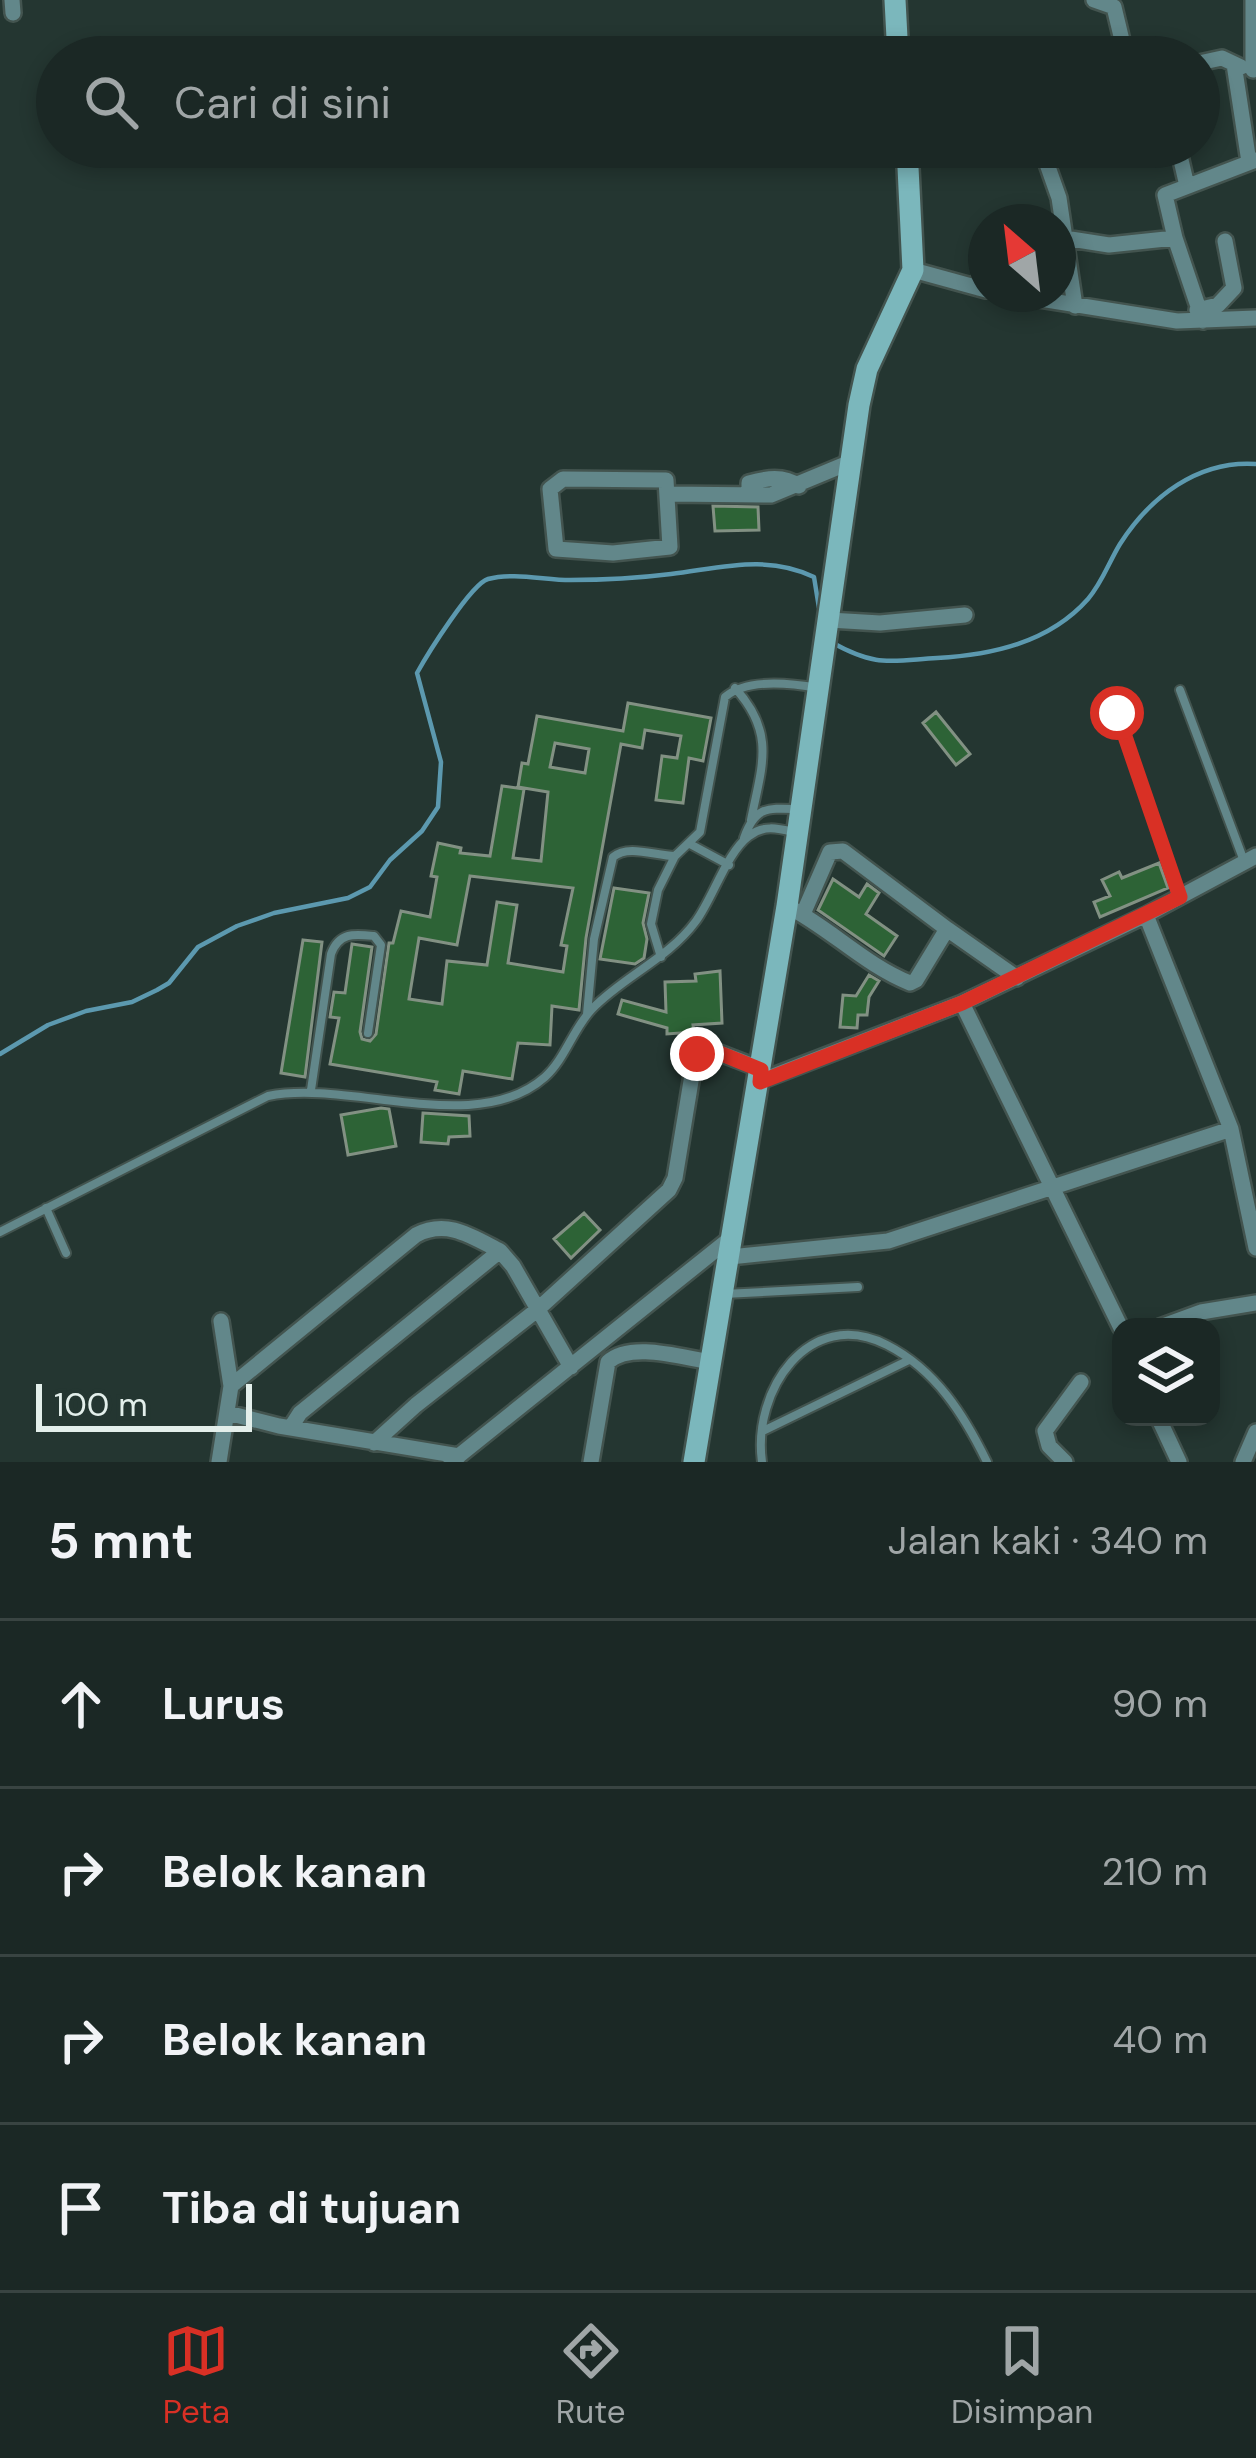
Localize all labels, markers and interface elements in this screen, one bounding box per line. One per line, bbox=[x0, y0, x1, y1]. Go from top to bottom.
search box bbox=[36, 36, 1220, 168]
icon: search bbox=[78, 69, 144, 135]
text: Cari di sini bbox=[174, 73, 391, 132]
north arrow bbox=[968, 204, 1076, 312]
route start bbox=[1090, 686, 1144, 740]
route end bbox=[670, 1027, 724, 1081]
map controls bbox=[1112, 1318, 1220, 1426]
button: layers bbox=[1112, 1318, 1220, 1426]
scale bar bbox=[36, 1378, 252, 1431]
text: 100 m bbox=[54, 1383, 148, 1426]
text: 5 mnt bbox=[48, 1507, 193, 1574]
text: Jalan kaki · 340 m bbox=[888, 1515, 1208, 1566]
icon: ahead bbox=[48, 1671, 114, 1737]
text: Lurus bbox=[162, 1674, 285, 1733]
text: 90 m bbox=[1112, 1678, 1208, 1729]
icon: right bbox=[48, 1839, 114, 1905]
text: Belok kanan bbox=[162, 1842, 427, 1901]
text: 210 m bbox=[1102, 1846, 1208, 1897]
icon: right bbox=[48, 2007, 114, 2073]
text: Belok kanan bbox=[162, 2010, 427, 2069]
text: 40 m bbox=[1113, 2014, 1208, 2065]
icon: arrive bbox=[48, 2175, 114, 2241]
text: Tiba di tujuan bbox=[162, 2178, 461, 2237]
tab: Peta bbox=[163, 2318, 230, 2433]
tab: Rute bbox=[556, 2318, 625, 2433]
tab: Disimpan bbox=[951, 2318, 1093, 2433]

